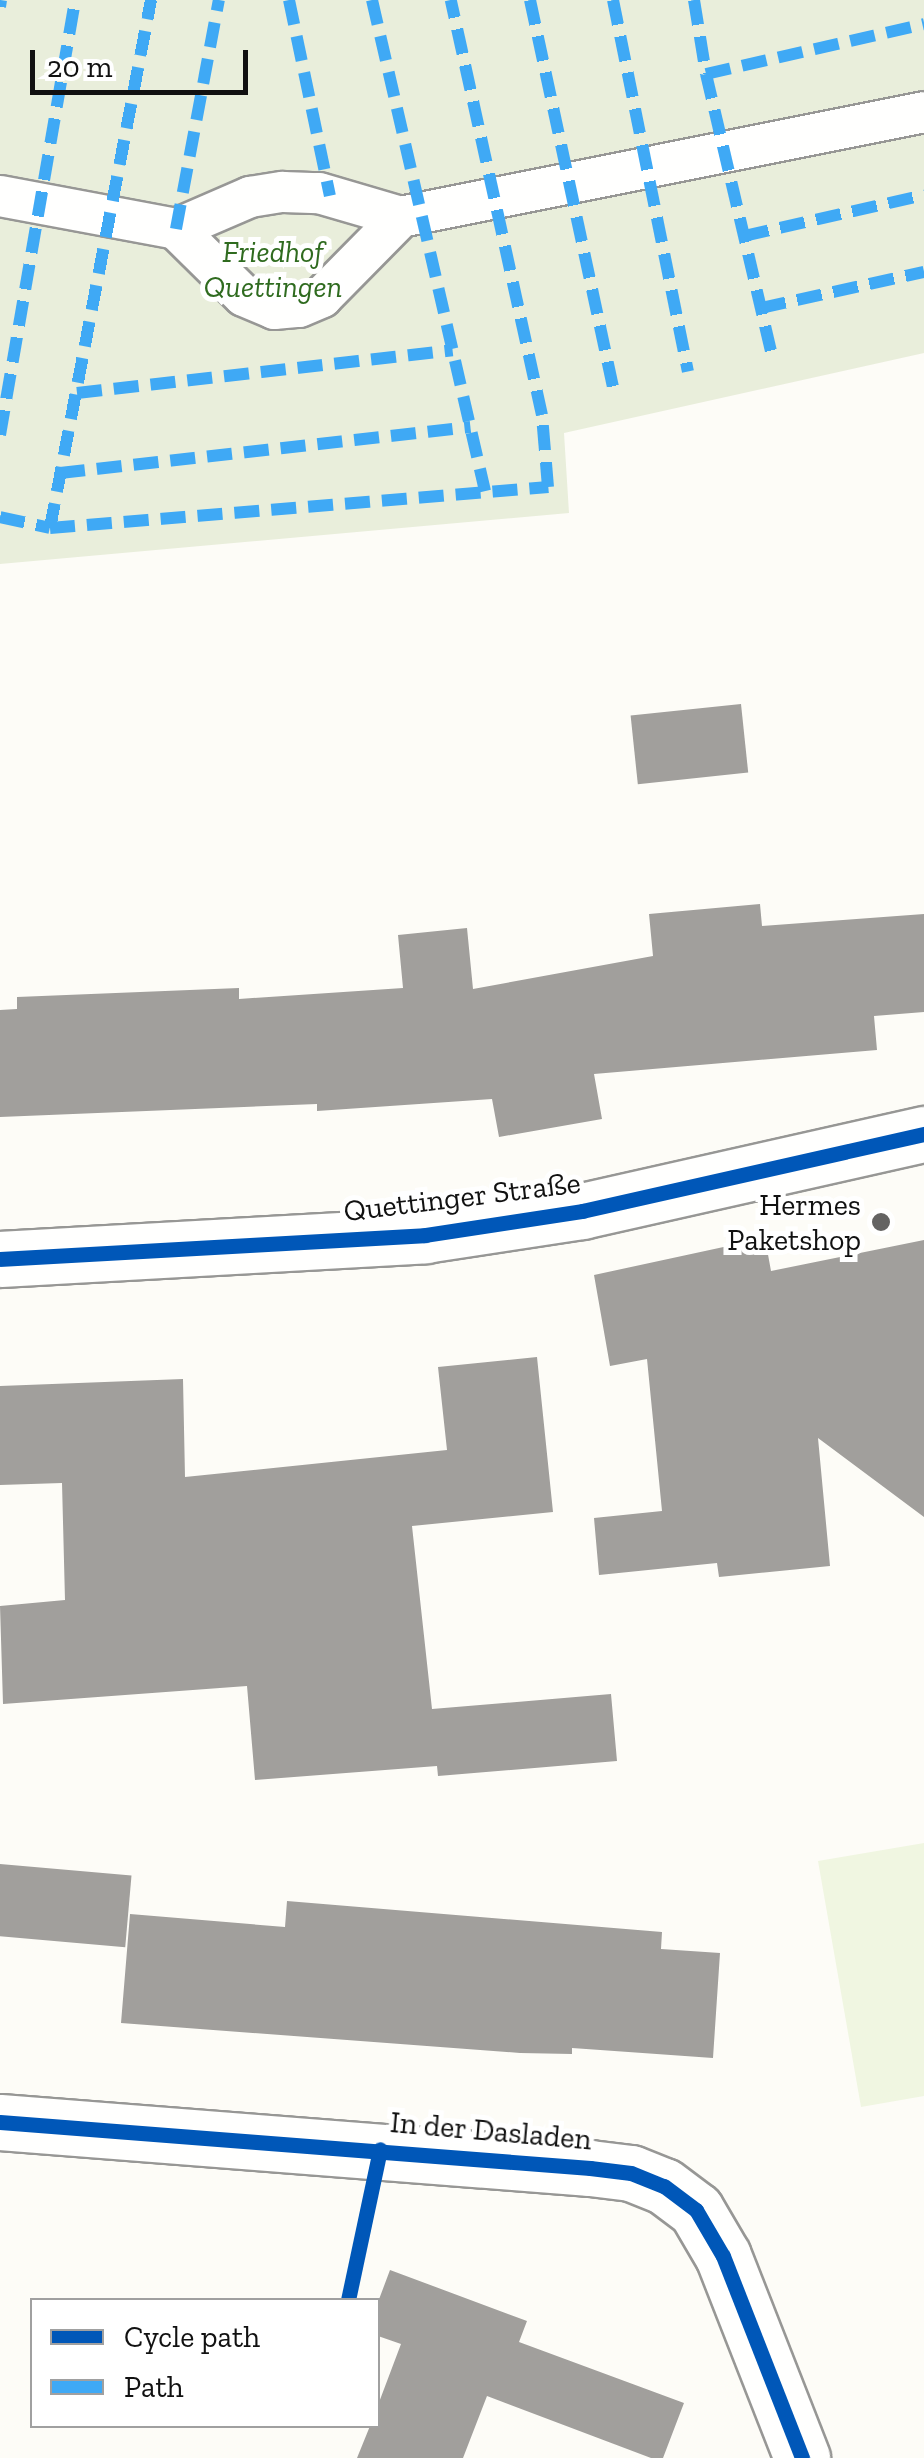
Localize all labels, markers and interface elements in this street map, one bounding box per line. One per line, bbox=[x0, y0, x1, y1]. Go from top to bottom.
scale bar bbox=[35, 30, 252, 92]
text: 20 m bbox=[47, 49, 112, 85]
park label: Friedhof Quettingen bbox=[204, 234, 342, 304]
street label: Quettinger Straße bbox=[341, 1165, 583, 1229]
place label: Hermes Paketshop bbox=[727, 1187, 861, 1258]
marker: Hermes Paketshop bbox=[870, 1211, 892, 1233]
street label: In der Dasladen bbox=[389, 2104, 593, 2158]
legend bbox=[30, 2298, 380, 2428]
text: Cycle path bbox=[124, 2319, 260, 2355]
text: Path bbox=[124, 2369, 183, 2405]

